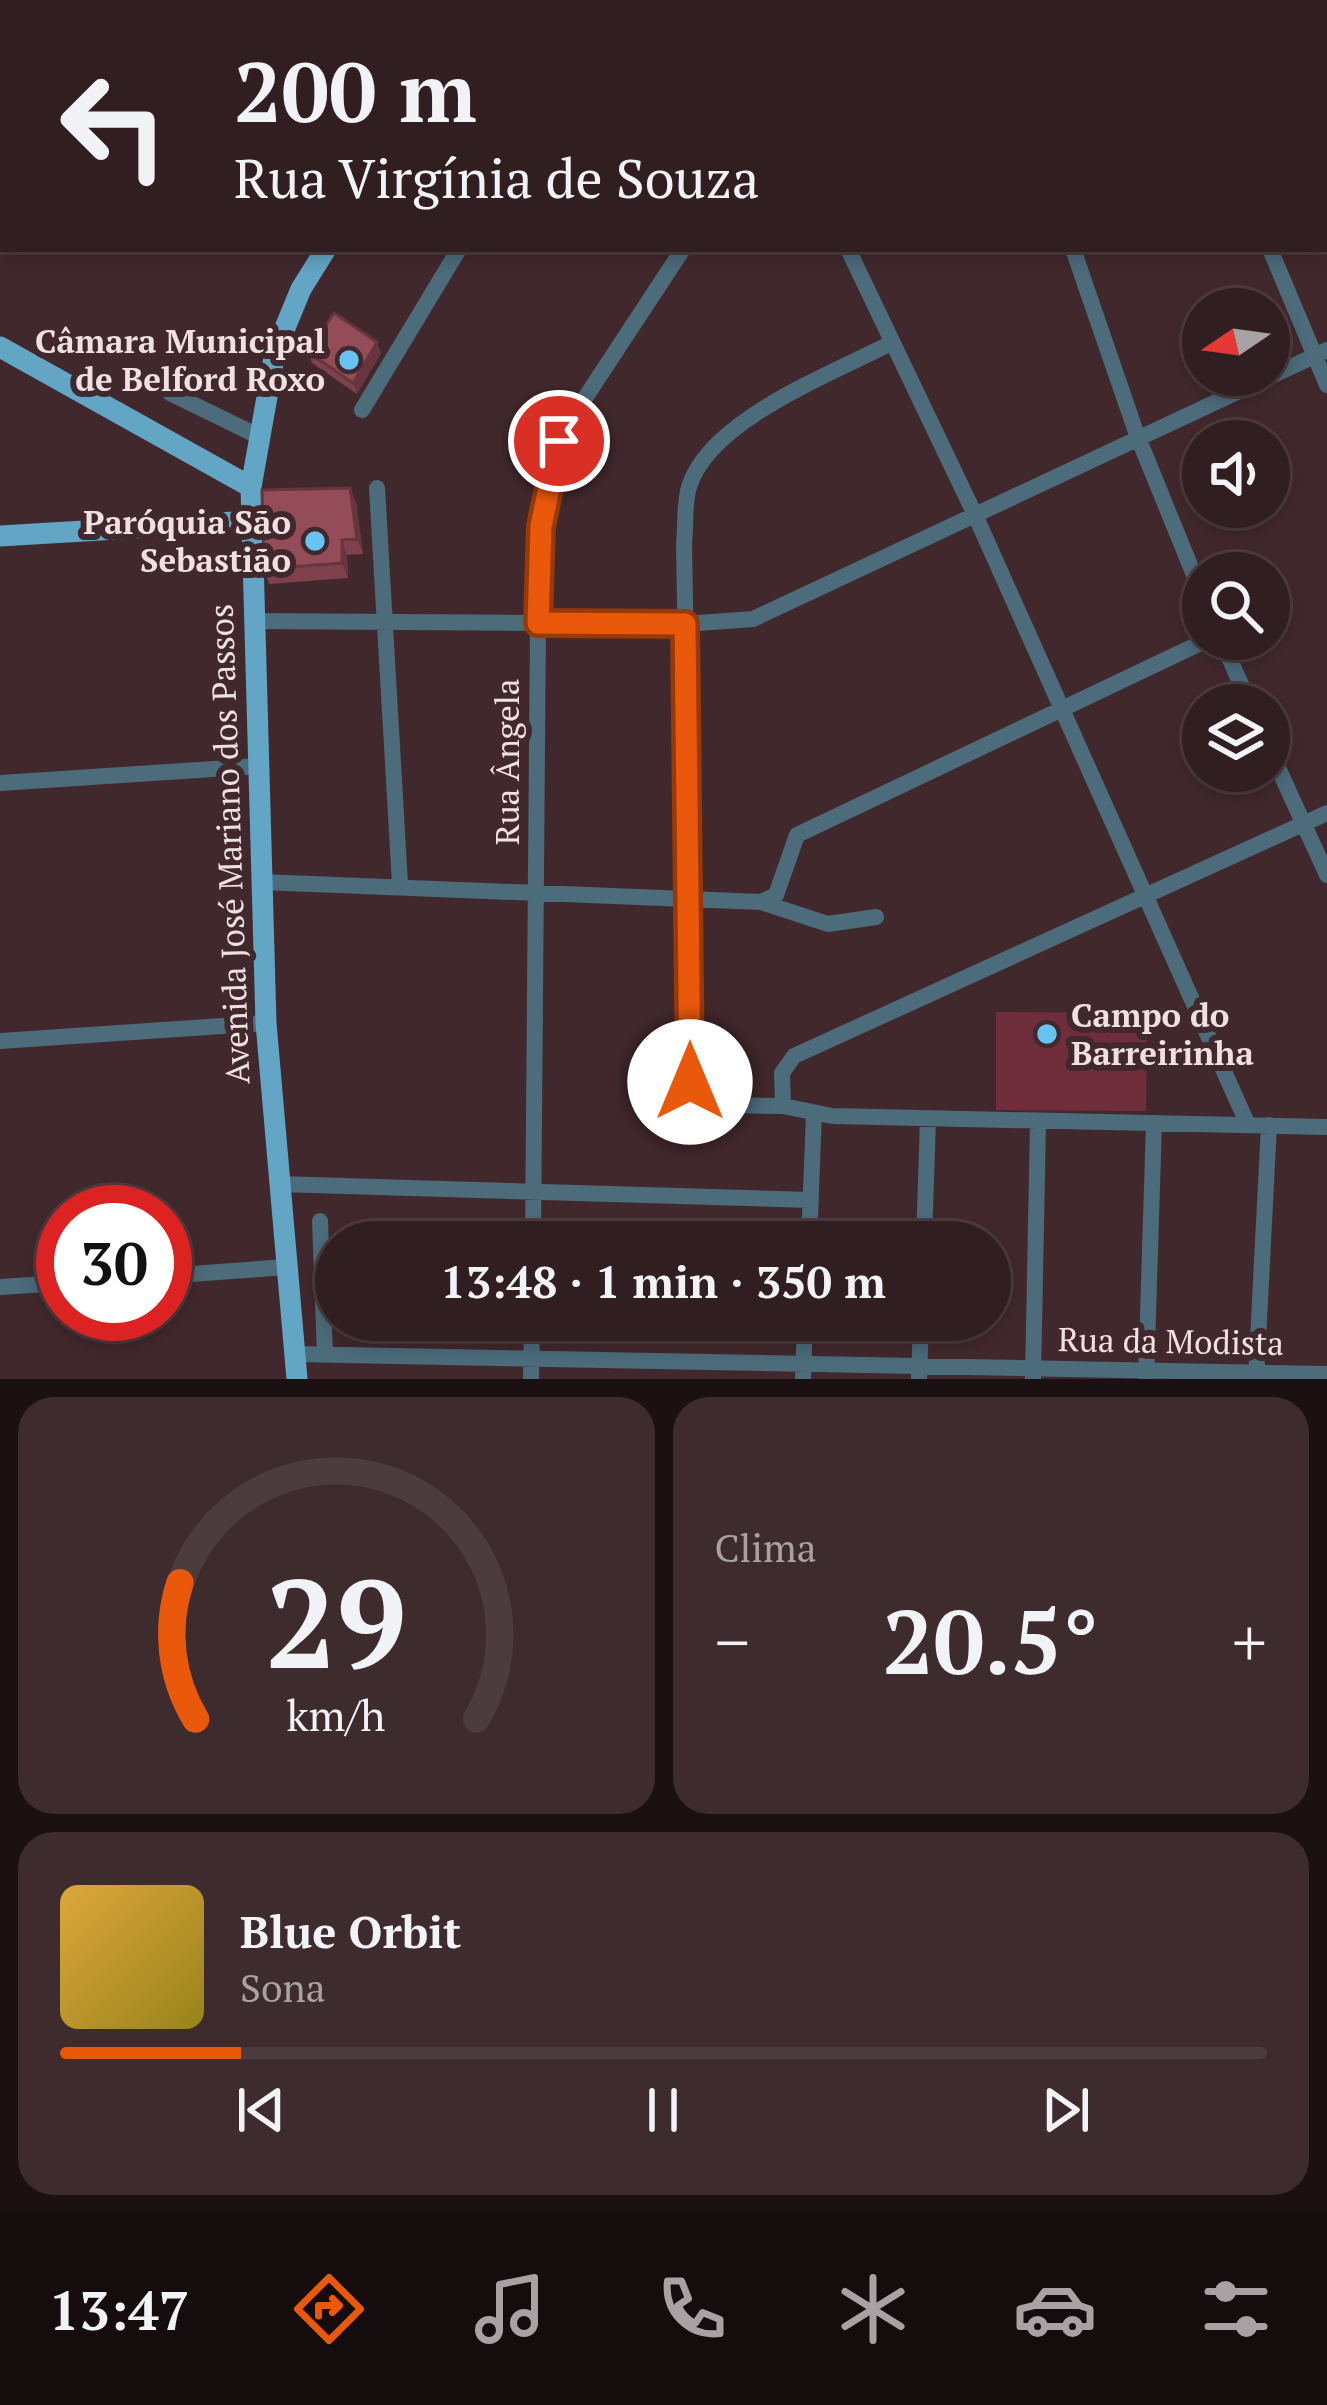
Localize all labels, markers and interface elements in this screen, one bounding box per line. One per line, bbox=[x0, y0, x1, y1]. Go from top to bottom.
text: 200 m bbox=[234, 35, 477, 146]
icon: left bbox=[36, 48, 192, 204]
text: Rua Virgínia de Souza bbox=[234, 142, 759, 213]
north arrow bbox=[1182, 288, 1290, 396]
map controls bbox=[1182, 288, 1290, 792]
place label: Câmara Municipal de Belford Roxo bbox=[35, 319, 325, 400]
marker: Câmara Municipal de Belford Roxo bbox=[336, 347, 362, 373]
pin bbox=[508, 390, 610, 492]
icon: arrive bbox=[526, 408, 592, 474]
button: sound bbox=[1182, 420, 1290, 528]
place label: Paróquia São Sebastião bbox=[83, 500, 291, 581]
marker: Paróquia São Sebastião bbox=[302, 528, 328, 554]
button: search bbox=[1182, 552, 1290, 660]
street label: Avenida José Mariano dos Passos bbox=[199, 603, 258, 1085]
street label: Rua Ângela bbox=[485, 679, 528, 845]
button: layers bbox=[1182, 684, 1290, 792]
place label: Campo do Barreirinha bbox=[1071, 993, 1254, 1074]
position arrow bbox=[627, 1019, 753, 1145]
marker: Campo do Barreirinha bbox=[1034, 1021, 1060, 1047]
speed limit sign: 30 bbox=[36, 1185, 192, 1341]
text: 13:48 · 1 min · 350 m bbox=[440, 1251, 886, 1311]
street label: Rua da Modista bbox=[1058, 1317, 1284, 1364]
text: Clima bbox=[715, 1521, 816, 1573]
text: 29 bbox=[266, 1538, 407, 1704]
text: 20.5° bbox=[883, 1580, 1099, 1700]
text: − bbox=[715, 1597, 750, 1685]
text: + bbox=[1232, 1597, 1267, 1685]
text: km/h bbox=[287, 1685, 386, 1742]
text: Blue Orbit bbox=[240, 1901, 461, 1961]
text: Sona bbox=[240, 1961, 325, 2013]
icon: previous bbox=[228, 2077, 294, 2143]
icon: pause bbox=[630, 2077, 696, 2143]
icon: next bbox=[1033, 2077, 1099, 2143]
icon: directions bbox=[287, 2267, 371, 2351]
icon: music bbox=[468, 2267, 552, 2351]
icon: phone bbox=[650, 2267, 734, 2351]
icon: climate bbox=[831, 2267, 915, 2351]
icon: car bbox=[1013, 2267, 1097, 2351]
icon: filters bbox=[1194, 2267, 1278, 2351]
text: 13:47 bbox=[49, 2274, 189, 2345]

